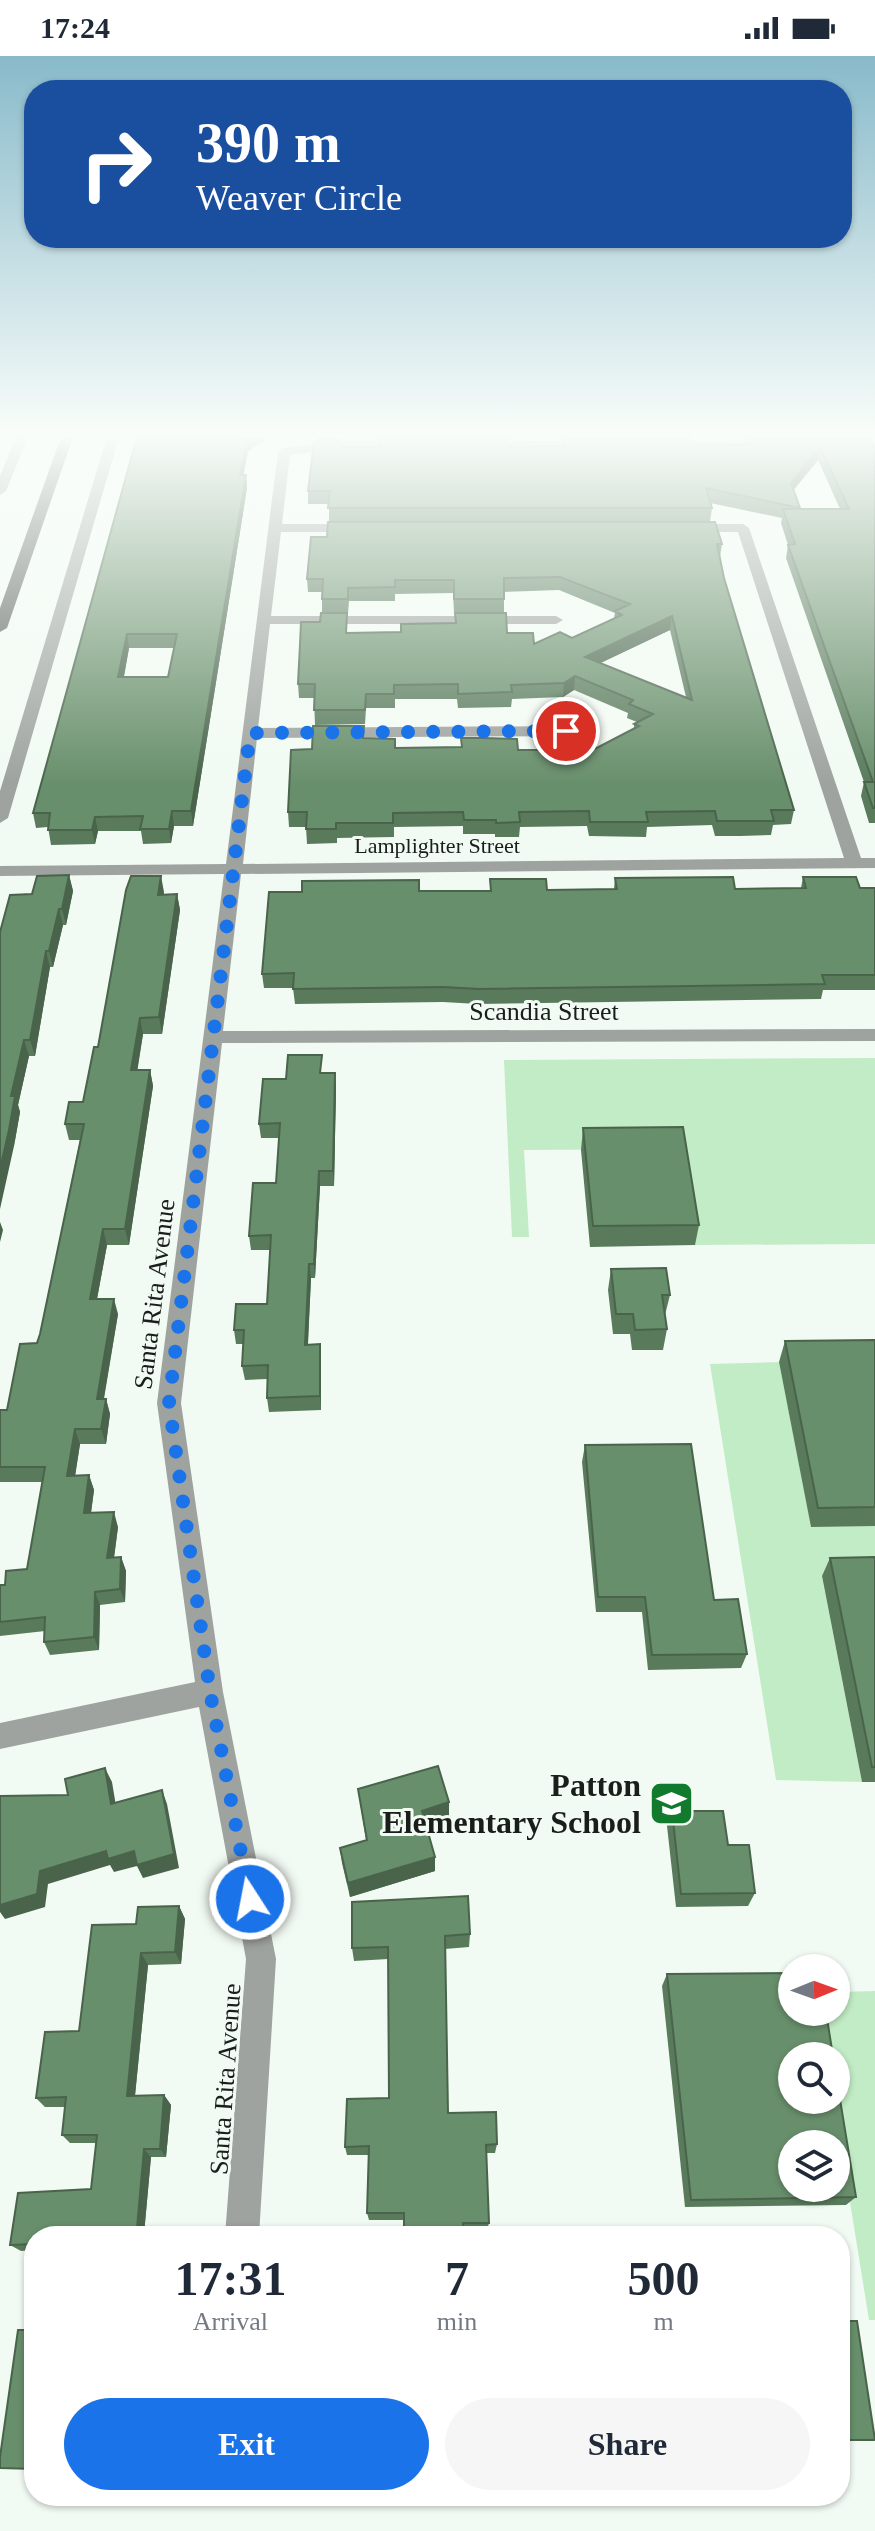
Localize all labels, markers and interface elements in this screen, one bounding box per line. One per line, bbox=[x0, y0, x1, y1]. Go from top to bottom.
text: 17:24 bbox=[40, 11, 110, 44]
icon: right bbox=[64, 112, 168, 216]
text: 390 m bbox=[196, 112, 341, 174]
text: Weaver Circle bbox=[196, 178, 402, 218]
pin bbox=[532, 697, 600, 765]
icon: arrive bbox=[544, 709, 588, 753]
street label: Lamplighter Street bbox=[354, 833, 520, 858]
street label: Scandia Street bbox=[469, 997, 619, 1026]
street label: Santa Rita Avenue bbox=[128, 1197, 181, 1391]
place label: Patton Elementary School bbox=[382, 1767, 641, 1840]
school or university icon: Patton Elementary School bbox=[648, 1779, 696, 1827]
position arrow bbox=[208, 1857, 292, 1941]
north arrow bbox=[778, 1954, 850, 2026]
map controls bbox=[778, 1954, 850, 2202]
street label: Santa Rita Avenue bbox=[204, 1982, 247, 2176]
button: search bbox=[778, 2042, 850, 2114]
button: layers bbox=[778, 2130, 850, 2202]
text: 17:31 bbox=[174, 2252, 286, 2305]
text: 7 bbox=[445, 2252, 469, 2305]
text: 500 bbox=[628, 2252, 700, 2305]
text: Arrival bbox=[193, 2307, 268, 2336]
text: min bbox=[437, 2307, 477, 2336]
text: m bbox=[653, 2307, 674, 2336]
button: Exit bbox=[64, 2398, 429, 2490]
button: Share bbox=[445, 2398, 810, 2490]

